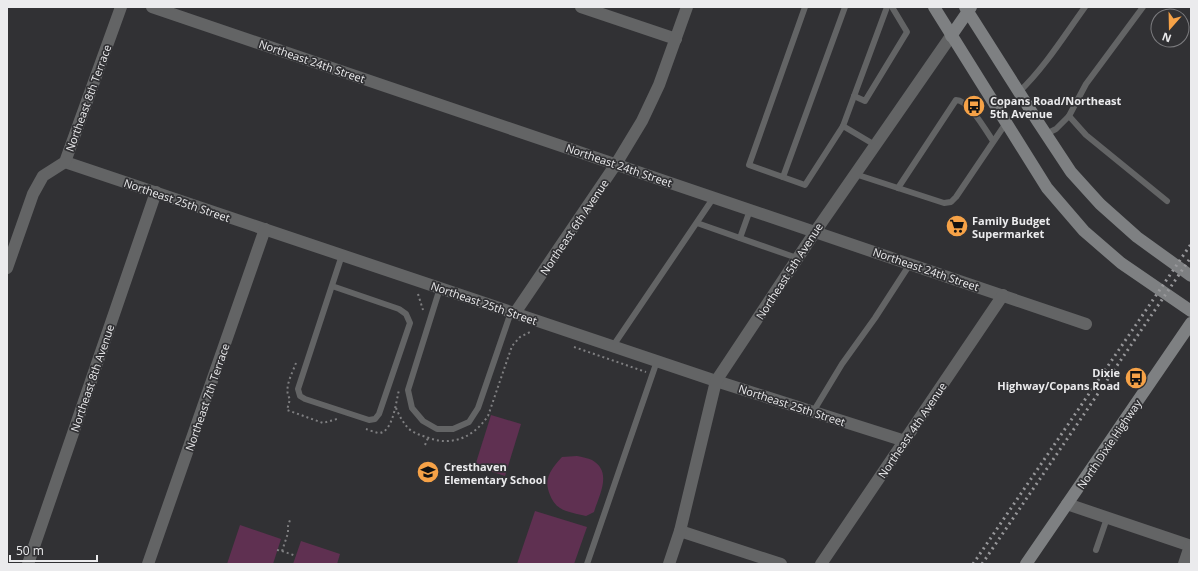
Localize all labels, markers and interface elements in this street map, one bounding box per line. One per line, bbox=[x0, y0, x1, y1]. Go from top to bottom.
north arrow bbox=[1150, 8, 1190, 48]
text: N bbox=[1160, 29, 1173, 46]
street label: Northeast 24th Street bbox=[257, 36, 367, 86]
street label: Northeast 8th Terrace bbox=[62, 42, 114, 154]
bus stop icon: Copans Road/Northeast 5th Avenue bbox=[961, 93, 987, 119]
place label: Copans Road/Northeast 5th Avenue bbox=[990, 93, 1122, 121]
street label: Northeast 24th Street bbox=[564, 140, 674, 190]
street label: Northeast 25th Street bbox=[122, 175, 232, 225]
street label: Northeast 6th Avenue bbox=[536, 176, 612, 278]
supermarket icon: Family Budget Supermarket bbox=[944, 213, 970, 239]
place label: Family Budget Supermarket bbox=[972, 213, 1051, 241]
street label: Northeast 5th Avenue bbox=[752, 220, 826, 322]
street label: Northeast 24th Street bbox=[871, 244, 981, 294]
street label: Northeast 25th Street bbox=[429, 278, 539, 328]
street label: Northeast 8th Avenue bbox=[67, 322, 117, 434]
street label: Northeast 7th Terrace bbox=[182, 341, 232, 453]
place label: Dixie Highway/Copans Road bbox=[997, 365, 1120, 393]
bus stop icon: Dixie Highway/Copans Road bbox=[1123, 365, 1149, 391]
street label: Northeast 4th Avenue bbox=[874, 379, 950, 481]
street label: Northeast 25th Street bbox=[737, 381, 847, 429]
street label: North Dixie Highway bbox=[1073, 396, 1145, 492]
school or university icon: Cresthaven Elementary School bbox=[415, 459, 441, 485]
place label: Cresthaven Elementary School bbox=[444, 459, 546, 487]
scale bar bbox=[10, 537, 97, 563]
text: 50 m bbox=[16, 542, 44, 559]

